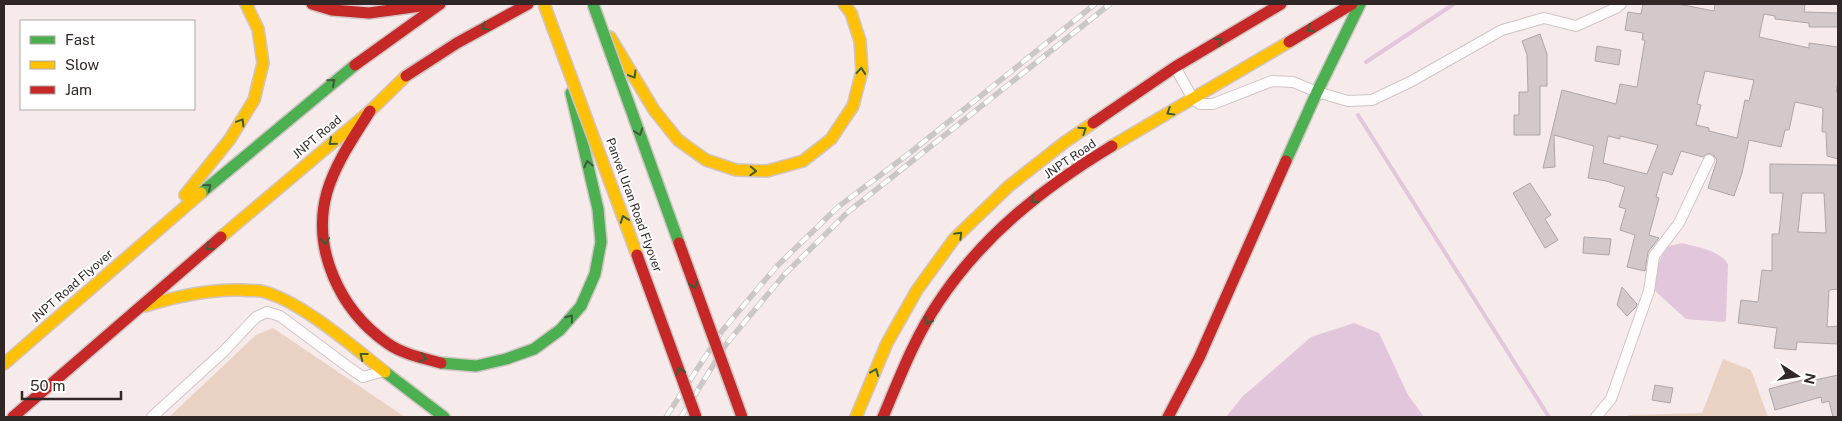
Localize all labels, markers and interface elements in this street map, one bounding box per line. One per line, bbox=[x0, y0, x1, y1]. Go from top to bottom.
legend bbox=[20, 20, 195, 110]
one-way arrow bbox=[481, 21, 490, 31]
one-way arrow bbox=[1306, 22, 1315, 32]
text: Fast bbox=[65, 31, 95, 48]
one-way arrow bbox=[1213, 37, 1222, 47]
text: Slow bbox=[65, 56, 100, 73]
one-way arrow bbox=[855, 67, 866, 75]
one-way arrow bbox=[626, 70, 636, 79]
one-way arrow bbox=[327, 78, 336, 87]
text: Jam bbox=[65, 81, 92, 98]
one-way arrow bbox=[1167, 106, 1176, 116]
street label: JNPT Road bbox=[290, 112, 344, 162]
one-way arrow bbox=[234, 118, 244, 127]
one-way arrow bbox=[633, 127, 643, 135]
one-way arrow bbox=[1077, 127, 1087, 136]
street label: Panvel Uran Road Flyover bbox=[603, 136, 665, 274]
street label: JNPT Road bbox=[1041, 136, 1099, 182]
one-way arrow bbox=[329, 137, 338, 146]
one-way arrow bbox=[583, 160, 594, 169]
one-way arrow bbox=[750, 166, 757, 176]
one-way arrow bbox=[203, 183, 212, 192]
one-way arrow bbox=[1030, 194, 1040, 203]
one-way arrow bbox=[620, 215, 630, 224]
one-way arrow bbox=[953, 231, 962, 240]
one-way arrow bbox=[319, 237, 330, 245]
one-way arrow bbox=[205, 242, 214, 251]
street label: JNPT Road Flyover bbox=[28, 247, 116, 325]
one-way arrow bbox=[688, 280, 698, 288]
one-way arrow bbox=[565, 315, 574, 324]
one-way arrow bbox=[924, 316, 934, 325]
north arrow bbox=[1772, 351, 1822, 401]
one-way arrow bbox=[360, 352, 369, 361]
one-way arrow bbox=[418, 352, 427, 363]
scale bar bbox=[22, 368, 121, 400]
one-way arrow bbox=[676, 368, 686, 376]
one-way arrow bbox=[869, 368, 879, 377]
text: N bbox=[1801, 372, 1819, 386]
text: 50 m bbox=[30, 377, 65, 394]

